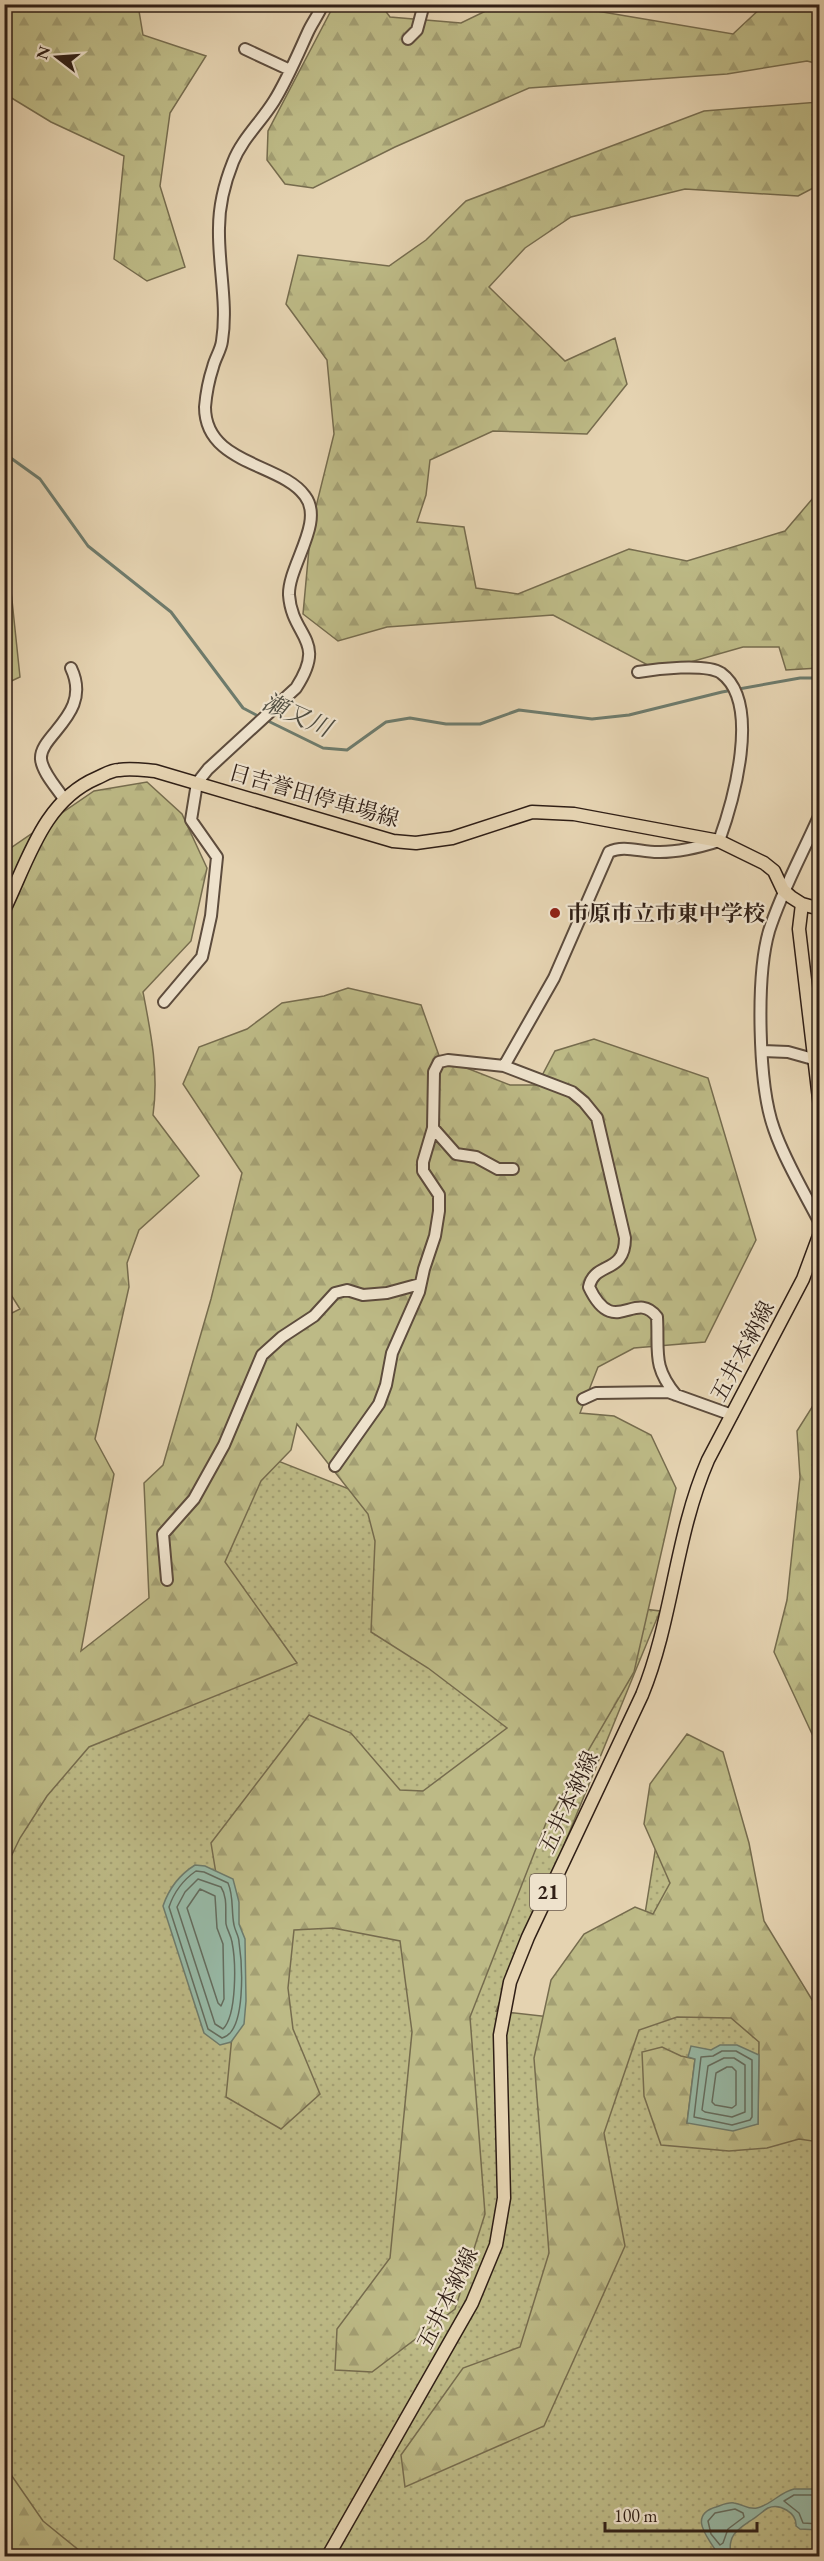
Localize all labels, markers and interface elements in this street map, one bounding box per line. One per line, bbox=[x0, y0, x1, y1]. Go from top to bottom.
north arrow bbox=[27, 27, 87, 87]
text: N bbox=[31, 43, 55, 62]
water label: 瀬又川 bbox=[258, 686, 339, 745]
street label: 日吉誉田停車場線 bbox=[225, 757, 402, 834]
place label: 市原市立市東中学校 bbox=[567, 899, 765, 928]
marker: 市原市立市東中学校 bbox=[548, 906, 562, 920]
street label: 五井本納線 bbox=[704, 1296, 781, 1407]
street label: 五井本納線 bbox=[532, 1746, 605, 1858]
road number: 21 bbox=[530, 1874, 566, 1910]
street label: 五井本納線 bbox=[410, 2242, 485, 2354]
scale bar bbox=[605, 2495, 756, 2533]
text: 100 m bbox=[614, 2504, 658, 2527]

